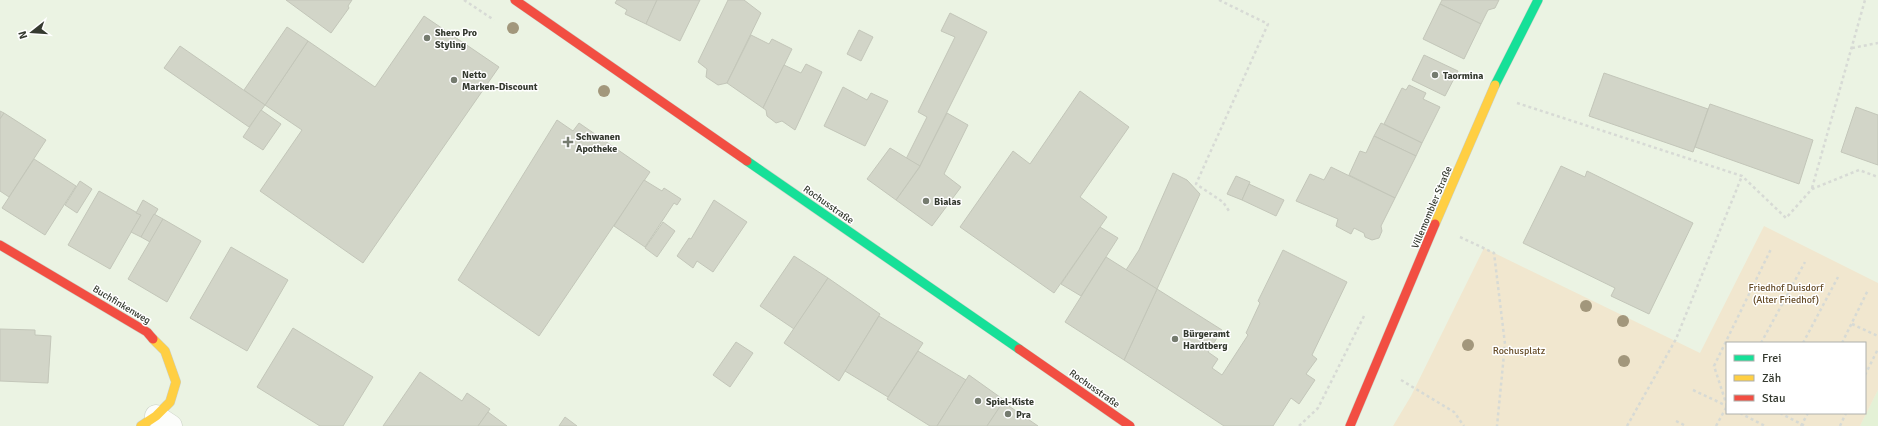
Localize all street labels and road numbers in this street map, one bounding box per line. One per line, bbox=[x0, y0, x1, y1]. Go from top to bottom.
street label: Villemombler Straße bbox=[1409, 164, 1455, 250]
street label: Rochusstraße bbox=[801, 183, 856, 227]
street label: Buchfinkenweg bbox=[90, 283, 153, 327]
street label: Rochusstraße bbox=[1067, 367, 1122, 411]

